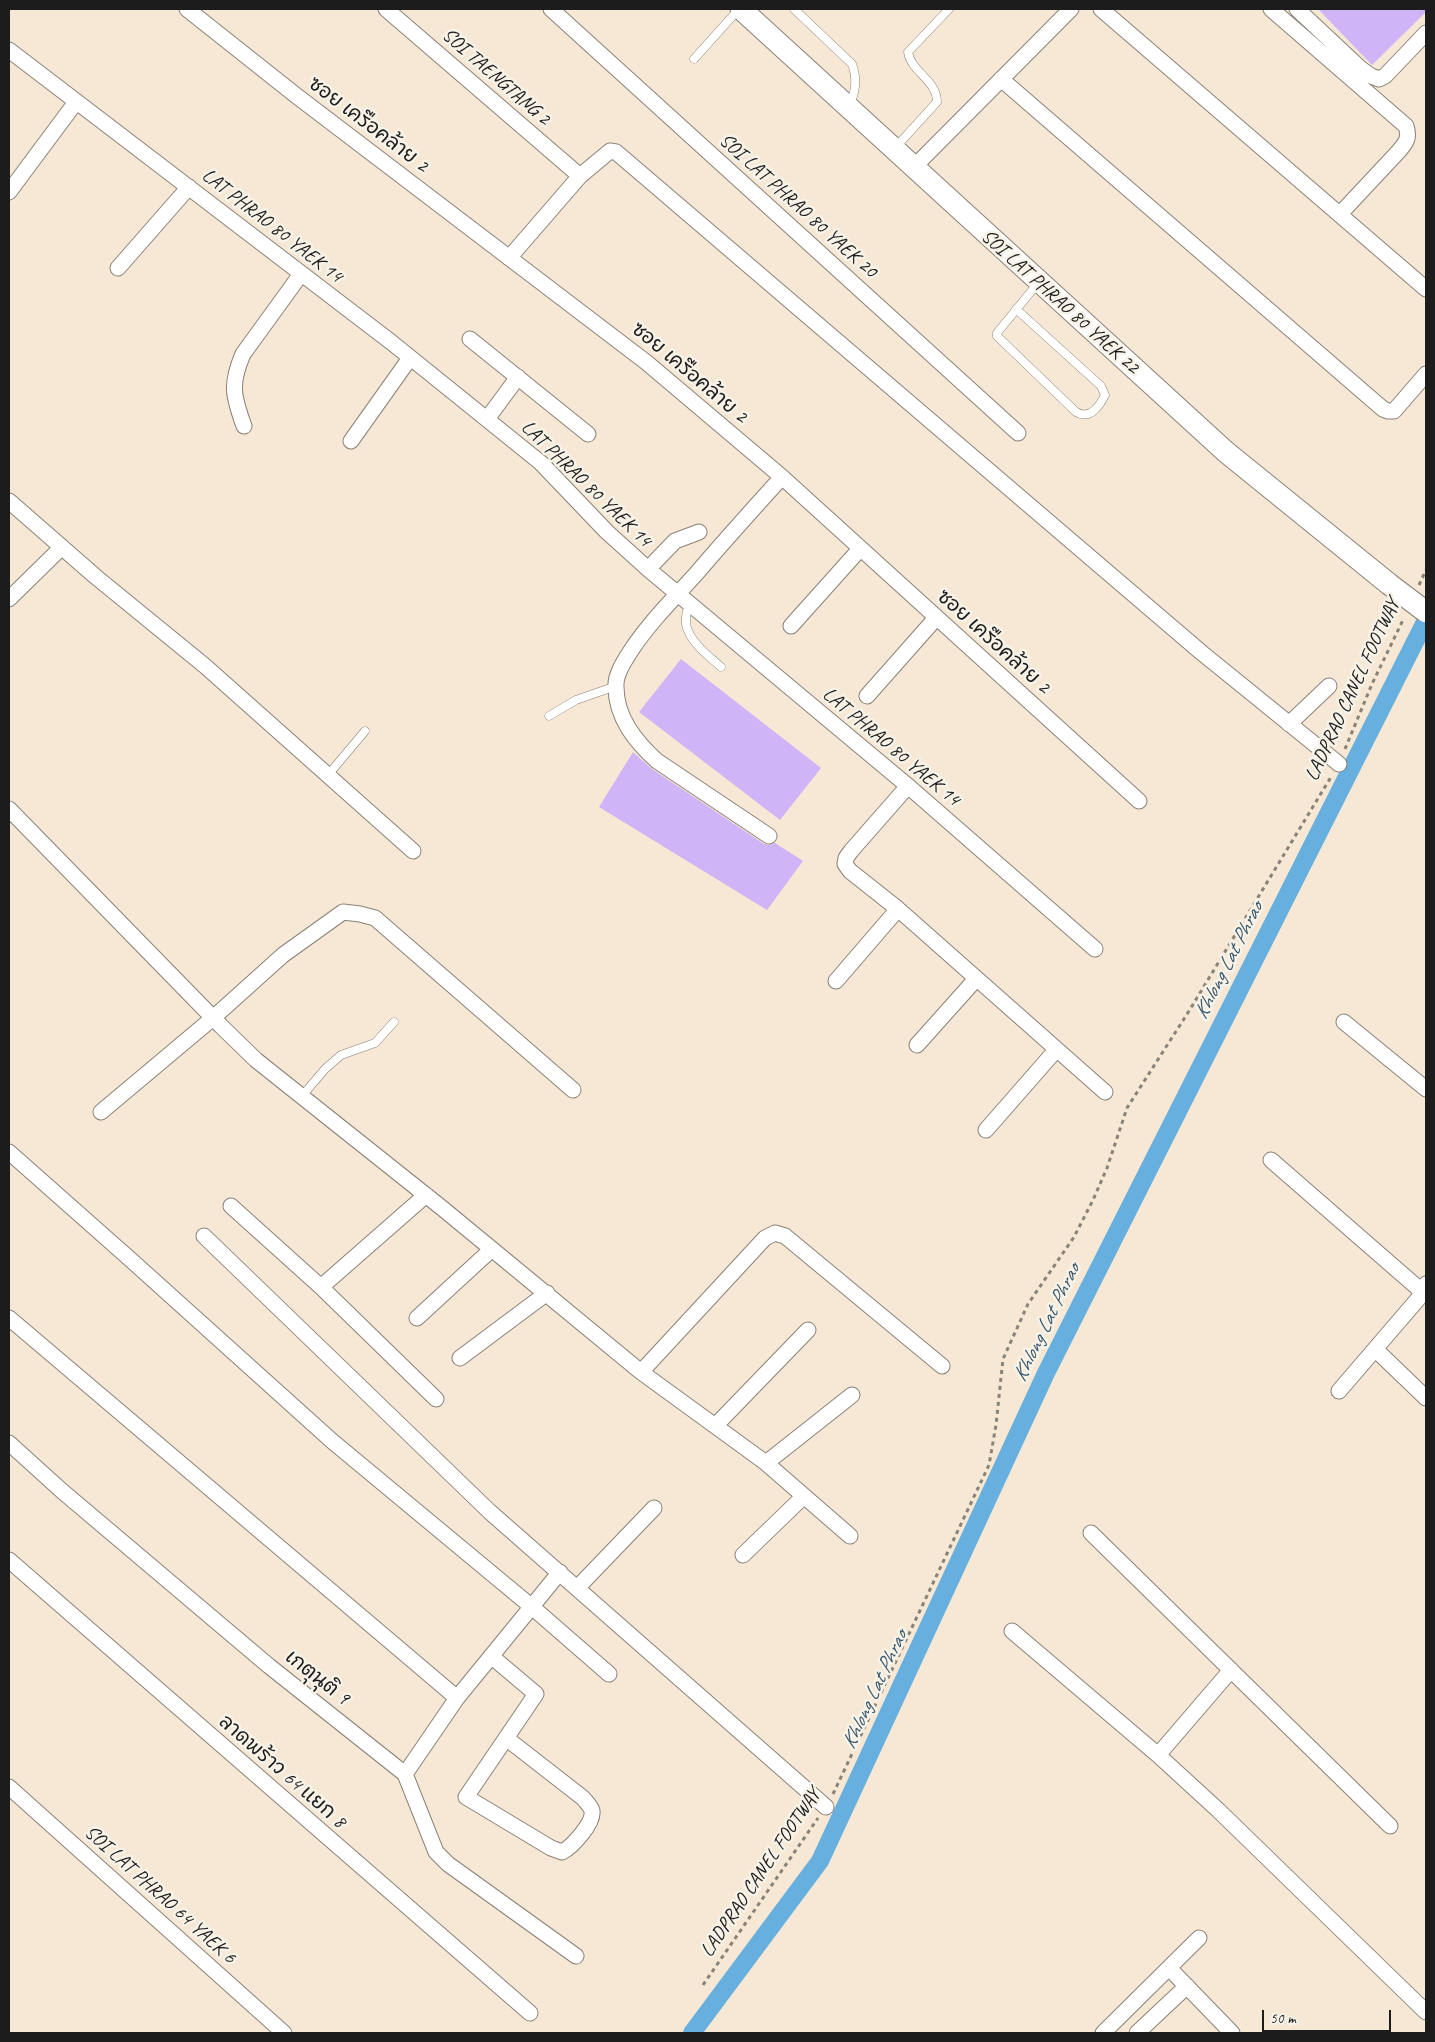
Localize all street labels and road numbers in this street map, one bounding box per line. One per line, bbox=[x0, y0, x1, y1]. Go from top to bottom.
street label: SOI TAENGTANG 2 bbox=[437, 23, 555, 131]
street label: ซอย เครือคล้าย 2 bbox=[303, 72, 433, 178]
street label: SOI LAT PHRAO 80 YAEK 20 bbox=[714, 129, 882, 283]
street label: LAT PHRAO 80 YAEK 14 bbox=[197, 164, 347, 288]
street label: SOI LAT PHRAO 80 YAEK 22 bbox=[976, 225, 1144, 379]
street label: ซอย เครือคล้าย 2 bbox=[626, 317, 752, 429]
street label: LAT PHRAO 80 YAEK 14 bbox=[516, 416, 656, 552]
street label: ซอย เครือคล้าย 2 bbox=[931, 585, 1055, 699]
street label: LADPRAO CANEL FOOTWAY bbox=[1300, 595, 1406, 785]
street label: LAT PHRAO 80 YAEK 14 bbox=[817, 683, 965, 811]
street label: เกตุนุติ 9 bbox=[280, 1646, 354, 1710]
street label: ลาดพร้าว 64 แยก 8 bbox=[214, 1710, 350, 1834]
street label: LADPRAO CANEL FOOTWAY bbox=[696, 1784, 826, 1962]
street label: SOI LAT PHRAO 64 YAEK 6 bbox=[79, 1821, 241, 1969]

